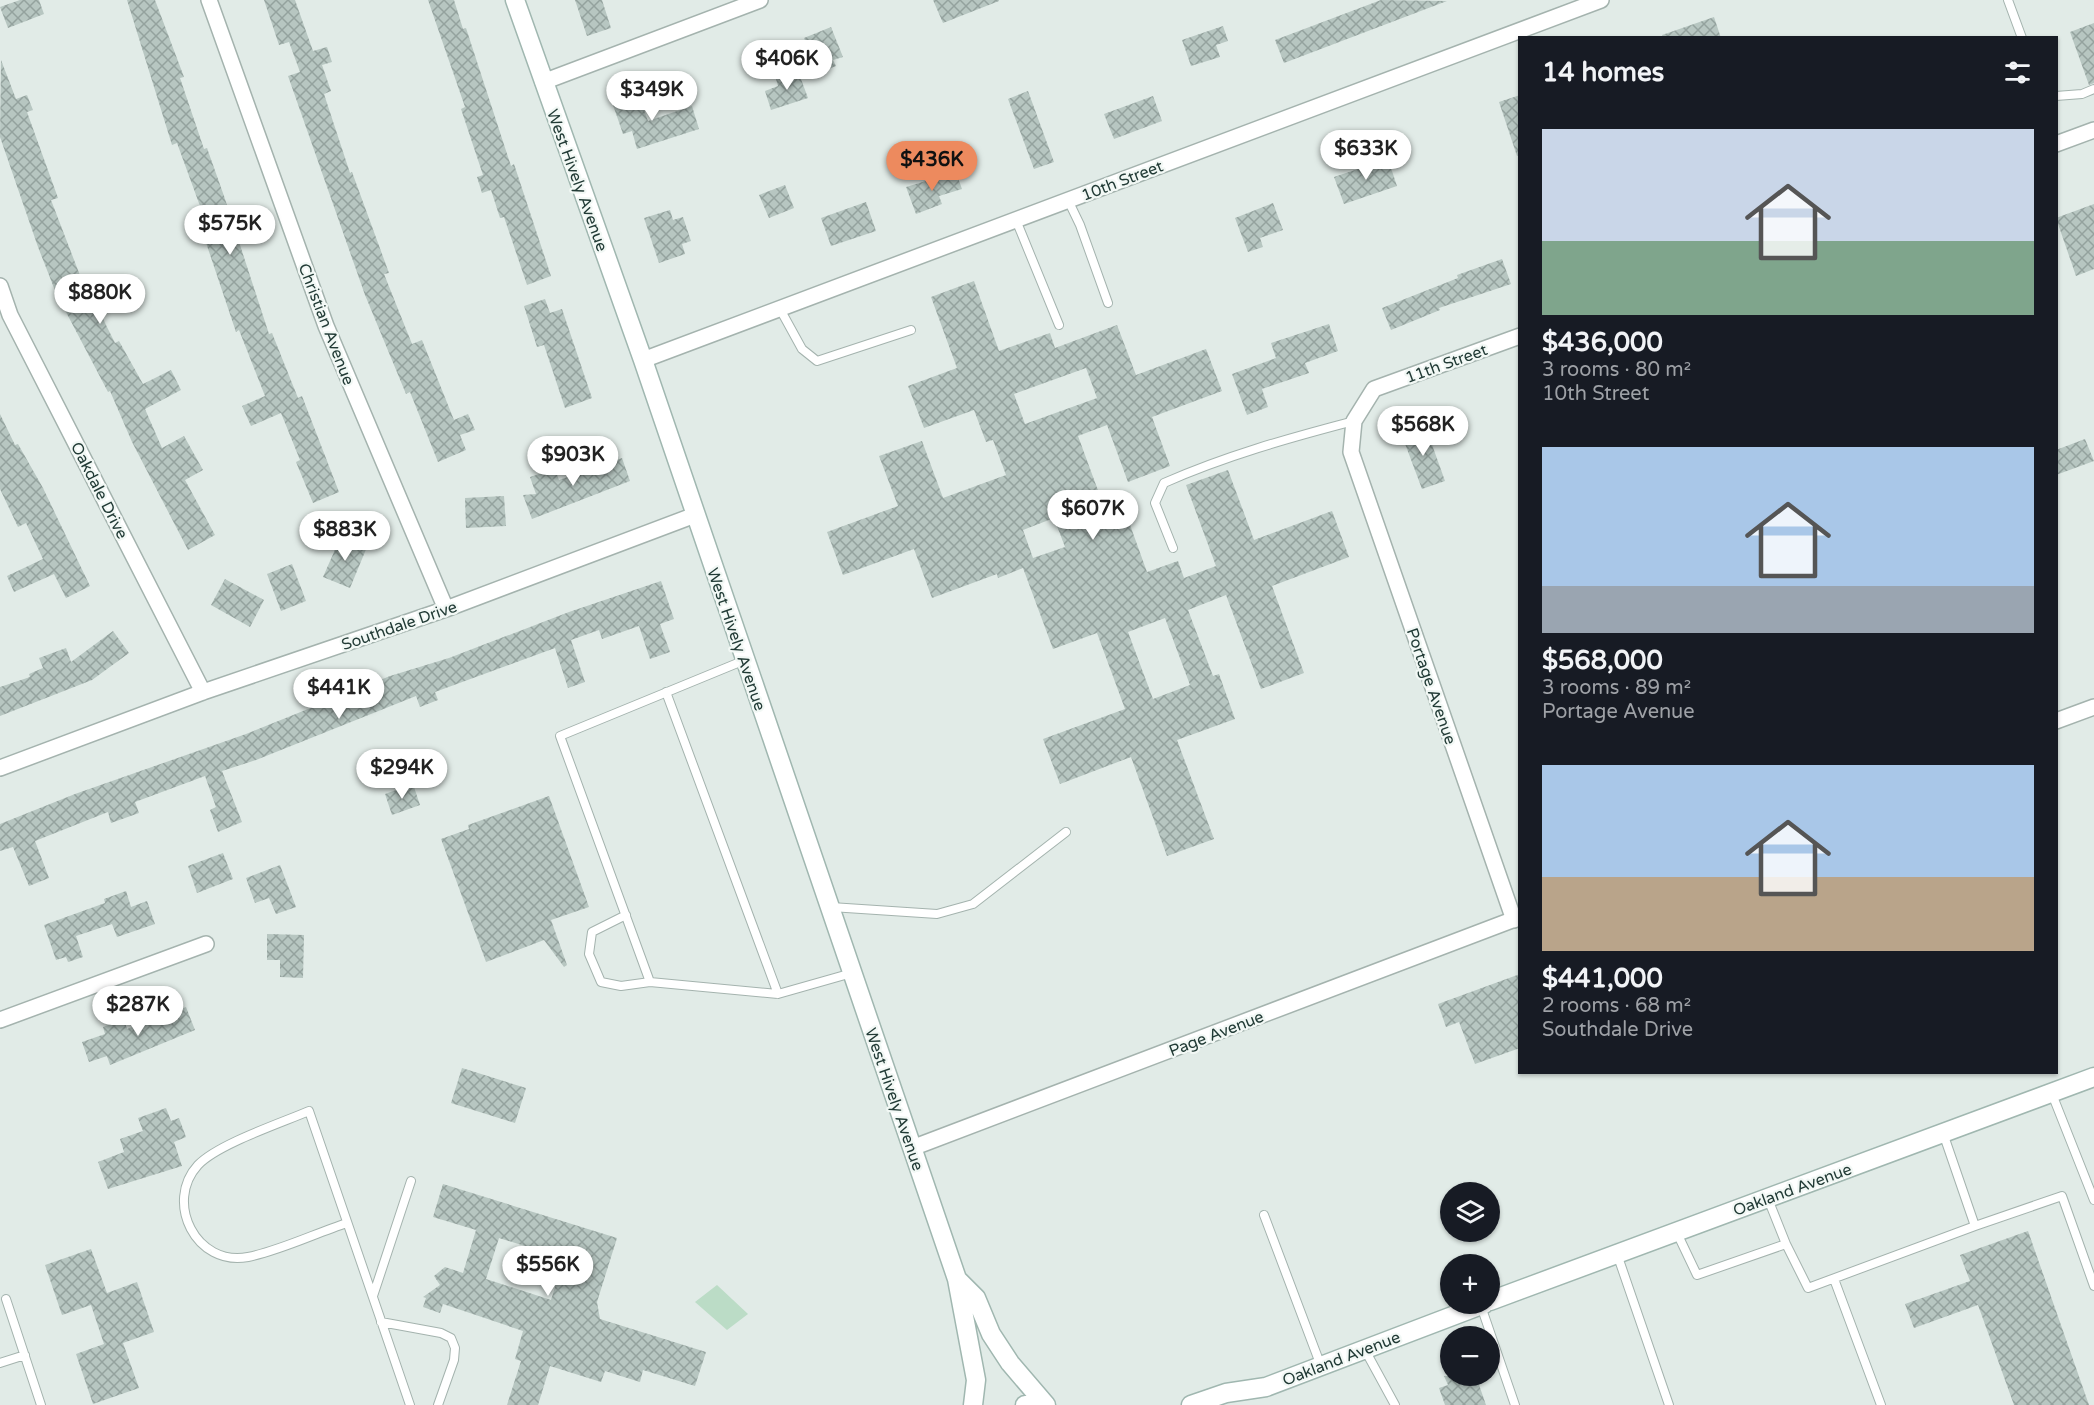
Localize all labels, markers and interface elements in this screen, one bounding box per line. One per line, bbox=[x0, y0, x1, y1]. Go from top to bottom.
pin: $406K bbox=[745, 40, 829, 91]
text: $406K bbox=[755, 47, 819, 71]
icon: filters bbox=[2001, 56, 2034, 89]
text: 14 homes bbox=[1542, 57, 1664, 88]
pin: $349K bbox=[610, 71, 694, 122]
text: $349K bbox=[620, 78, 684, 102]
street label: West Hively Avenue bbox=[542, 107, 612, 254]
pin: $633K bbox=[1324, 130, 1408, 181]
text: $633K bbox=[1334, 137, 1398, 161]
pin: $436K bbox=[890, 141, 974, 192]
text: $436K bbox=[900, 148, 964, 172]
street label: 10th Street bbox=[1079, 156, 1166, 206]
icon: home bbox=[1734, 168, 1842, 276]
pin: $575K bbox=[188, 205, 272, 256]
text: $575K bbox=[198, 212, 262, 236]
street label: Christian Avenue bbox=[294, 261, 358, 388]
pin: $880K bbox=[58, 274, 142, 325]
text: $880K bbox=[68, 281, 132, 305]
text: $436,000 bbox=[1542, 327, 1663, 358]
street label: 11th Street bbox=[1403, 340, 1490, 388]
text: 3 rooms · 80 m² bbox=[1542, 358, 1691, 382]
text: 10th Street bbox=[1542, 382, 1649, 406]
pin: $568K bbox=[1381, 406, 1465, 457]
text: $568K bbox=[1391, 413, 1455, 437]
pin: $903K bbox=[531, 436, 615, 487]
street label: Oakdale Drive bbox=[66, 439, 132, 542]
text: $903K bbox=[541, 443, 605, 467]
icon: home bbox=[1734, 486, 1842, 594]
pin: $607K bbox=[1051, 490, 1135, 541]
text: $607K bbox=[1061, 497, 1125, 521]
pin: $883K bbox=[303, 511, 387, 562]
text: $883K bbox=[313, 518, 377, 542]
street label: West Hively Avenue bbox=[702, 565, 770, 713]
street label: Southdale Drive bbox=[339, 597, 460, 655]
street label: Portage Avenue bbox=[1402, 625, 1460, 747]
text: $568,000 bbox=[1542, 645, 1663, 676]
pin: $441K bbox=[297, 669, 381, 720]
text: $441K bbox=[307, 676, 371, 700]
text: 3 rooms · 89 m² bbox=[1542, 676, 1691, 700]
text: Portage Avenue bbox=[1542, 700, 1695, 724]
pin: $294K bbox=[360, 749, 444, 800]
text: $294K bbox=[370, 756, 434, 780]
icon: home bbox=[1734, 804, 1842, 912]
text: $441,000 bbox=[1542, 963, 1663, 994]
pin: $287K bbox=[96, 986, 180, 1037]
text: $287K bbox=[106, 993, 170, 1017]
text: 2 rooms · 68 m² bbox=[1542, 994, 1691, 1018]
street label: Page Avenue bbox=[1166, 1007, 1267, 1061]
text: Southdale Drive bbox=[1542, 1018, 1693, 1042]
street label: West Hively Avenue bbox=[860, 1025, 928, 1173]
street label: Oakland Avenue bbox=[1730, 1159, 1854, 1221]
map controls bbox=[1440, 1182, 1500, 1386]
button: layers bbox=[1440, 1182, 1500, 1242]
pin: $556K bbox=[506, 1246, 590, 1297]
text: $556K bbox=[516, 1253, 580, 1277]
button: + bbox=[1440, 1254, 1500, 1314]
button: − bbox=[1440, 1326, 1500, 1386]
street label: Oakland Avenue bbox=[1280, 1327, 1403, 1391]

